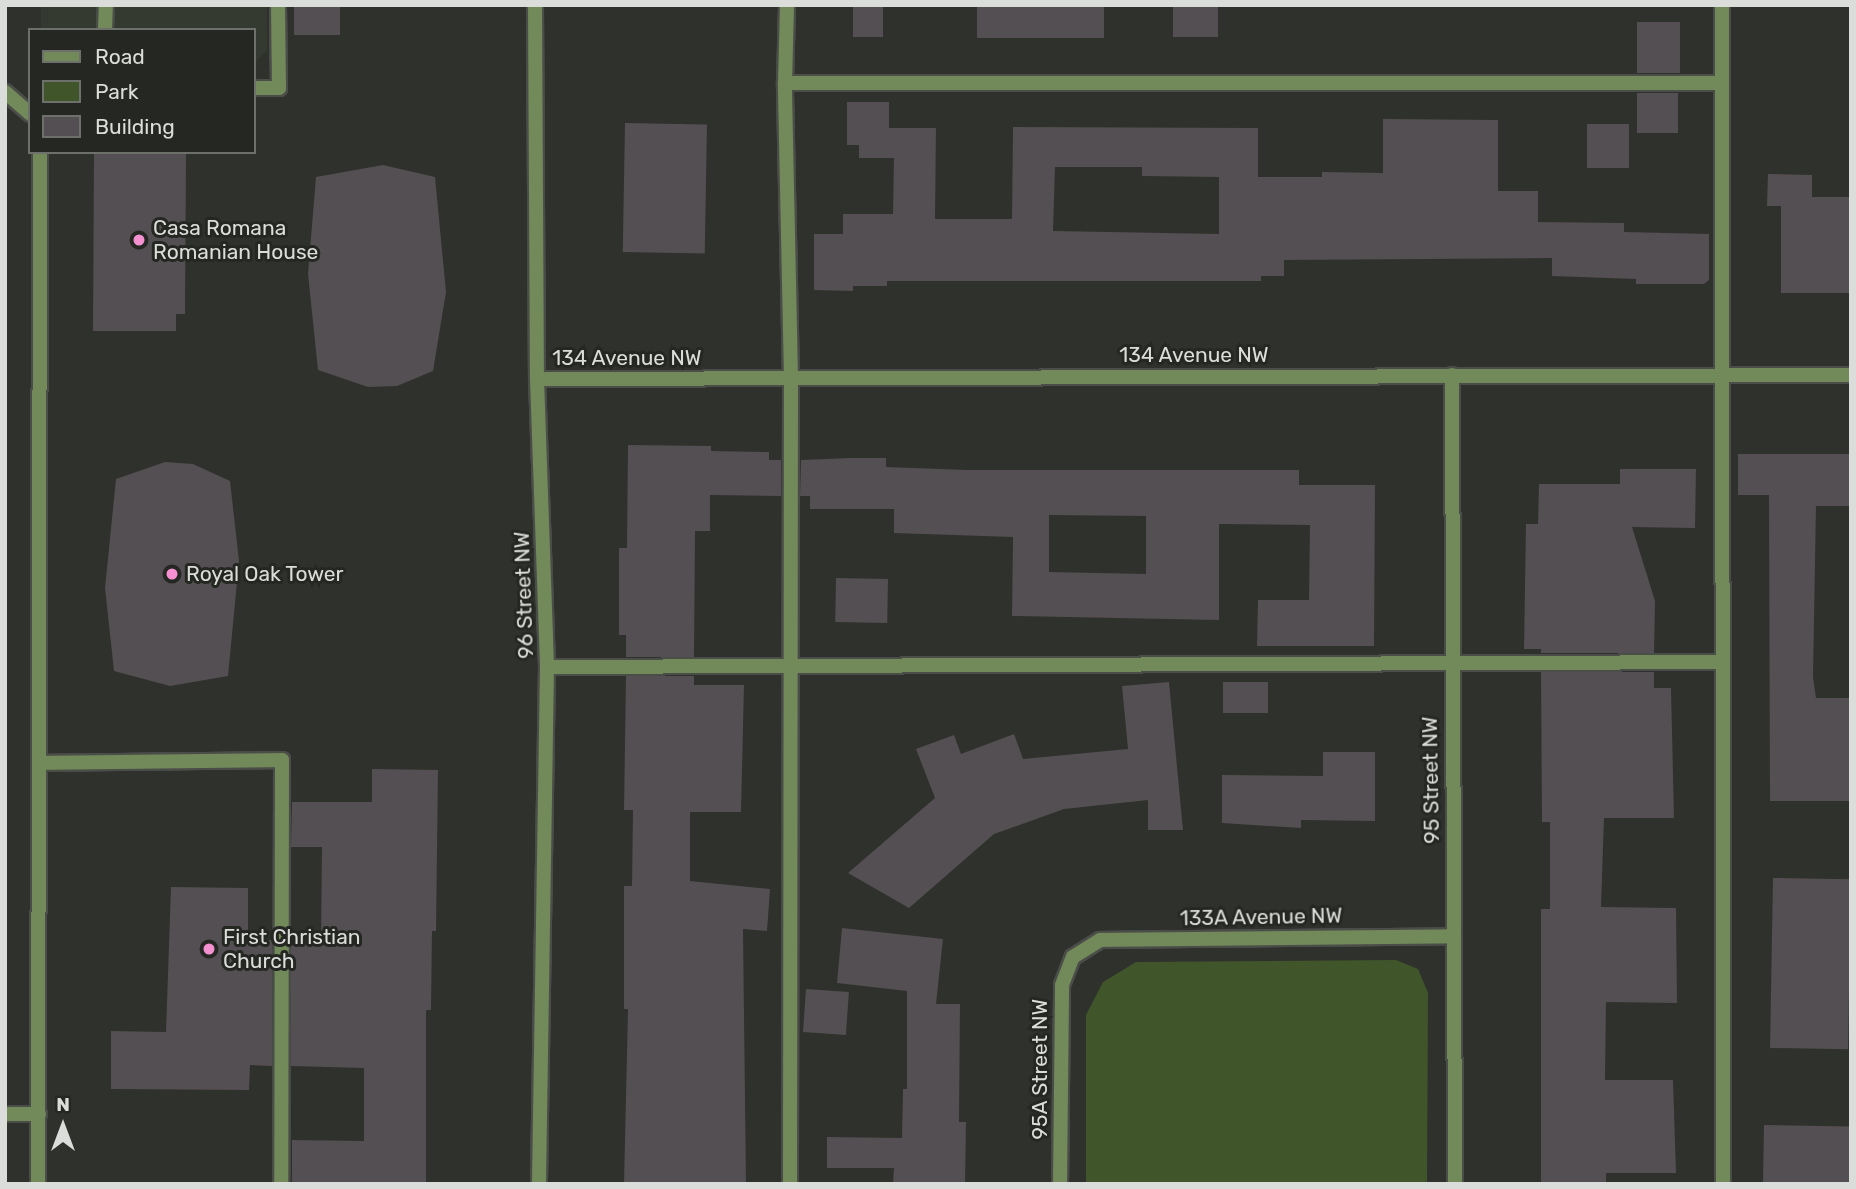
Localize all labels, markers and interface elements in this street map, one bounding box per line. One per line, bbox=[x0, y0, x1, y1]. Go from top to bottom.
legend bbox=[28, 28, 256, 154]
text: Road bbox=[95, 44, 145, 69]
text: Park bbox=[95, 79, 139, 104]
text: Building bbox=[95, 114, 175, 139]
place label: Casa Romana Romanian House bbox=[153, 215, 318, 265]
marker: Casa Romana Romanian House bbox=[131, 232, 147, 248]
street label: 134 Avenue NW bbox=[1119, 342, 1269, 368]
street label: 134 Avenue NW bbox=[552, 345, 702, 371]
street label: 96 Street NW bbox=[509, 531, 539, 659]
place label: Royal Oak Tower bbox=[186, 561, 344, 587]
marker: Royal Oak Tower bbox=[164, 566, 180, 582]
street label: 95 Street NW bbox=[1417, 716, 1445, 844]
street label: 133A Avenue NW bbox=[1179, 903, 1343, 931]
place label: First Christian Church bbox=[223, 924, 361, 974]
marker: First Christian Church bbox=[201, 941, 217, 957]
street label: 95A Street NW bbox=[1027, 998, 1053, 1140]
north arrow bbox=[28, 1091, 98, 1161]
text: N bbox=[56, 1093, 70, 1116]

